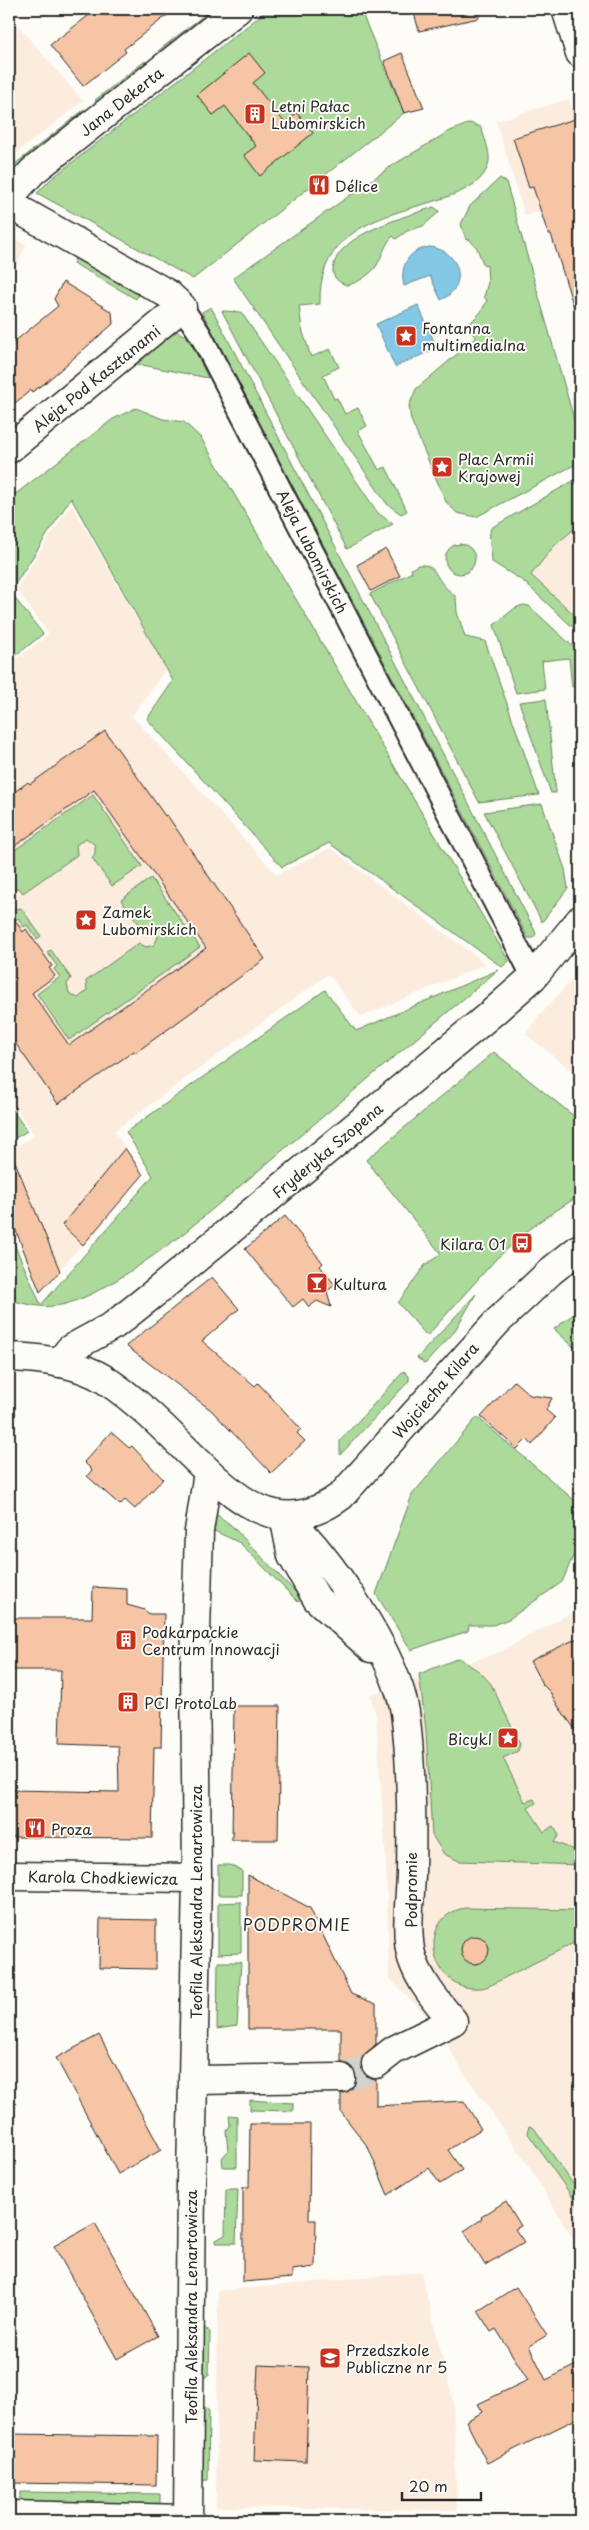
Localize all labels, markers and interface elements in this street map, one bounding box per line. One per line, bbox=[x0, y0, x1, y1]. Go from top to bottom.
street label: Jana Dekerta bbox=[74, 61, 168, 141]
place label: Letni Pałac Lubomirskich bbox=[271, 94, 366, 134]
building icon: Letni Pałac Lubomirskich bbox=[243, 102, 267, 126]
restaurant icon: Délice bbox=[307, 173, 331, 197]
place label: Délice bbox=[335, 174, 378, 197]
place label: Fontanna multimedialna bbox=[422, 316, 526, 356]
street label: Aleja Pod Kasztanami bbox=[27, 319, 165, 437]
place icon: Fontanna multimedialna bbox=[394, 324, 418, 348]
place label: Plac Armii Krajowej bbox=[458, 447, 534, 487]
place icon: Plac Armii Krajowej bbox=[430, 455, 454, 479]
street label: Aleja Lubomirskich bbox=[272, 485, 354, 617]
place label: Zamek Lubomirskich bbox=[102, 900, 197, 940]
place icon: Zamek Lubomirskich bbox=[74, 908, 98, 932]
street label: Fryderyka Szopena bbox=[267, 1096, 388, 1203]
bus stop icon: Kilara 01 bbox=[510, 1231, 534, 1255]
place label: Kilara 01 bbox=[440, 1232, 506, 1255]
bar icon: Kultura bbox=[305, 1271, 329, 1295]
place label: Kultura bbox=[333, 1272, 387, 1295]
street label: Wojciecha Kilara bbox=[387, 1336, 484, 1443]
place label: Podkarpackie Centrum Innowacji bbox=[142, 1620, 280, 1660]
building icon: Podkarpackie Centrum Innowacji bbox=[114, 1628, 138, 1652]
building icon: PCI ProtoLab bbox=[116, 1690, 140, 1714]
place label: PCI ProtoLab bbox=[144, 1691, 237, 1714]
place icon: Bicykl bbox=[496, 1726, 520, 1750]
place label: Bicykl bbox=[448, 1727, 492, 1750]
street label: Teofila Aleksandra Lenartowicza bbox=[184, 1784, 207, 2019]
restaurant icon: Proza bbox=[23, 1816, 47, 1840]
place label: Proza bbox=[51, 1817, 92, 1840]
street label: Podpromie bbox=[399, 1852, 422, 1928]
street label: Karola Chodkiewicza bbox=[28, 1864, 179, 1890]
district label: PODPROMIE bbox=[243, 1912, 351, 1936]
street label: Teofila Aleksandra Lenartowicza bbox=[179, 2189, 202, 2424]
place label: Przedszkole Publiczne nr 5 bbox=[346, 2338, 447, 2378]
school or university icon: Przedszkole Publiczne nr 5 bbox=[318, 2346, 342, 2370]
scale bar bbox=[402, 2470, 480, 2502]
text: 20 m bbox=[409, 2474, 448, 2497]

